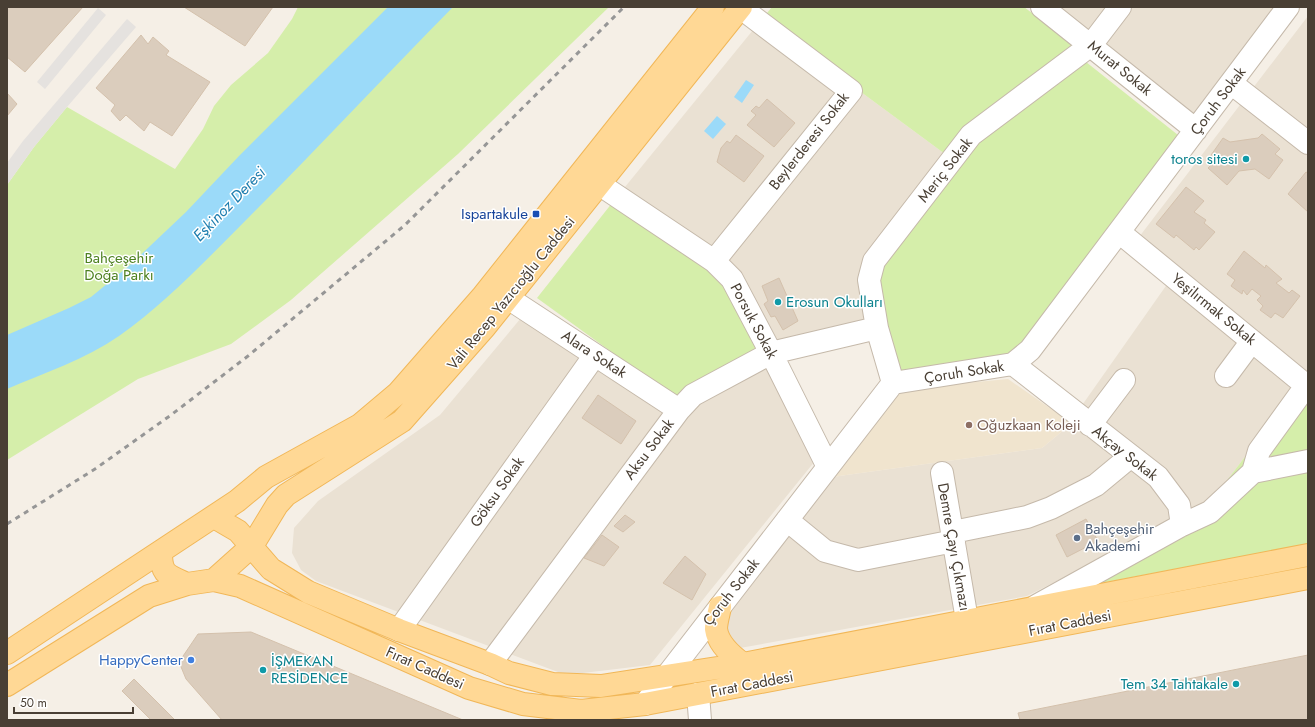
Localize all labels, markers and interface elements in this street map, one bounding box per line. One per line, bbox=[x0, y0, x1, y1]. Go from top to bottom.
street label: Murat Sokak bbox=[1083, 35, 1157, 101]
street label: Çoruh Sokak bbox=[1185, 62, 1251, 140]
street label: Beylerderesi Sokak bbox=[764, 87, 855, 195]
street label: Meriç Sokak bbox=[912, 132, 978, 207]
place label: toros sitesi bbox=[1171, 148, 1238, 170]
marker: toros sitesi bbox=[1241, 154, 1251, 164]
water label: Eşkinoz Deresi bbox=[187, 161, 271, 246]
place label: Ispartakule bbox=[461, 203, 528, 225]
marker: Ispartakule bbox=[531, 209, 541, 219]
street label: Vali Recep Yazıcıoğlu Caddesi bbox=[442, 211, 580, 375]
park label: Bahçeşehir Doğa Parkı bbox=[84, 247, 154, 286]
street label: Yeşilırmak Sokak bbox=[1167, 268, 1262, 350]
street label: Porsuk Sokak bbox=[725, 279, 783, 363]
place label: Erosun Okulları bbox=[786, 291, 883, 313]
marker: Erosun Okulları bbox=[773, 297, 783, 307]
street label: Alara Sokak bbox=[557, 325, 631, 384]
street label: Çoruh Sokak bbox=[922, 355, 1006, 389]
street label: Aksu Sokak bbox=[619, 413, 680, 484]
place label: Oğuzkaan Koleji bbox=[977, 414, 1081, 436]
marker: Oğuzkaan Koleji bbox=[964, 420, 974, 430]
street label: Akçay Sokak bbox=[1087, 420, 1163, 486]
street label: Göksu Sokak bbox=[465, 452, 530, 532]
street label: Demre Çayı Çıkmazı bbox=[932, 481, 976, 613]
place label: Bahçeşehir Akademi bbox=[1085, 518, 1155, 557]
marker: Bahçeşehir Akademi bbox=[1072, 533, 1082, 543]
street label: Çoruh Sokak bbox=[697, 553, 765, 631]
street label: Fırat Caddesi bbox=[1027, 604, 1113, 642]
street label: Fırat Caddesi bbox=[382, 641, 468, 695]
place label: HappyCenter bbox=[99, 649, 184, 671]
place label: İŞMEKAN RESİDENCE bbox=[271, 650, 348, 689]
marker: HappyCenter bbox=[186, 655, 196, 665]
marker: İŞMEKAN RESİDENCE bbox=[258, 665, 268, 675]
street label: Fırat Caddesi bbox=[709, 665, 795, 703]
place label: Tem 34 Tahtakale bbox=[1121, 673, 1228, 695]
marker: Tem 34 Tahtakale bbox=[1231, 679, 1241, 689]
scale bar bbox=[14, 689, 133, 715]
text: 50 m bbox=[20, 694, 47, 712]

